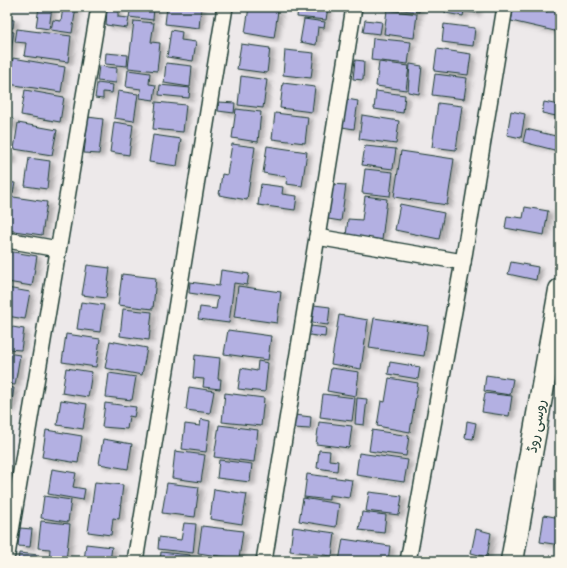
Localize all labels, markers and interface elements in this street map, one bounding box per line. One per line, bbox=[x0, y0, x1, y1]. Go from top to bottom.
street label: روسی روڈ bbox=[523, 398, 553, 455]

